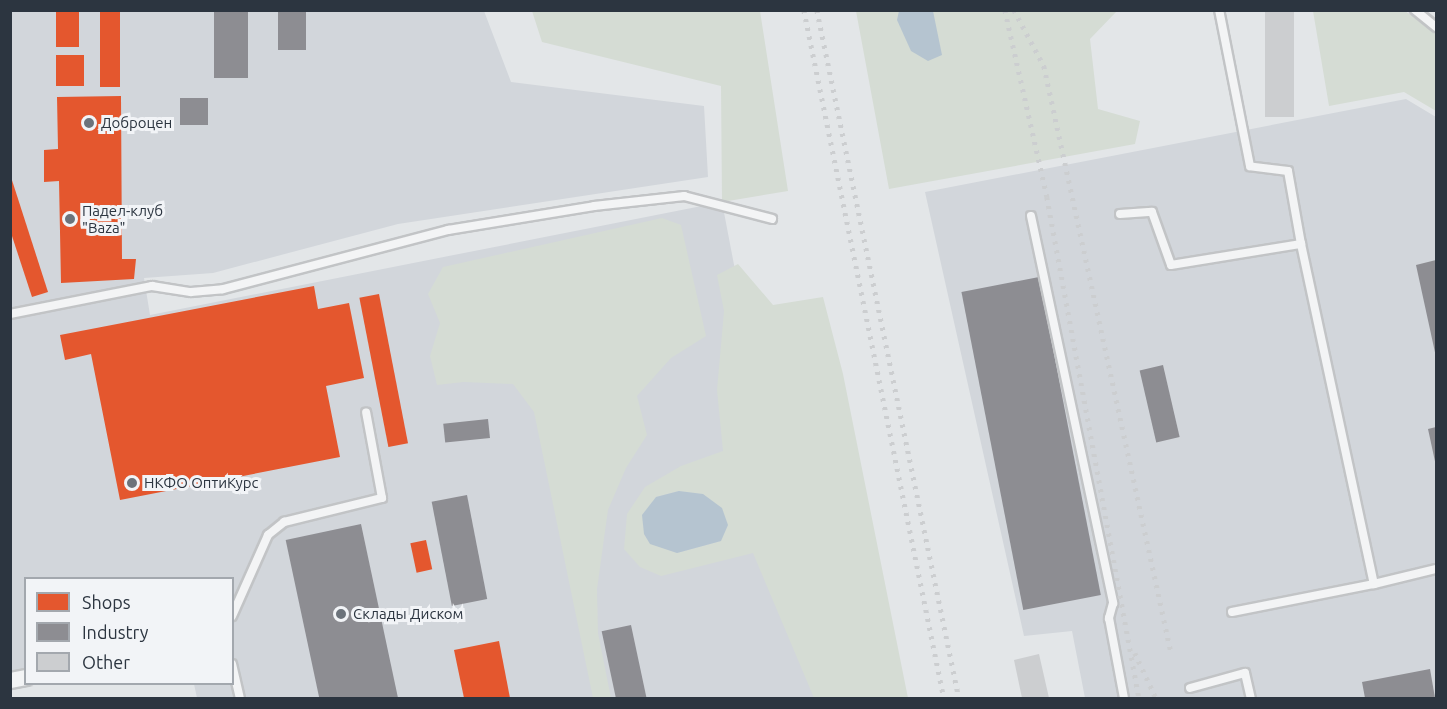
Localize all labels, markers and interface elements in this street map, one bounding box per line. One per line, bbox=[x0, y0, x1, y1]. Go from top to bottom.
place label: Доброцен bbox=[101, 114, 172, 132]
marker: Доброцен bbox=[82, 116, 96, 130]
place label: Падел-клуб "Baza" bbox=[82, 201, 163, 236]
marker: Падел-клуб "Baza" bbox=[63, 212, 77, 226]
place label: НКФО ОптиКурс bbox=[144, 474, 259, 492]
marker: НКФО ОптиКурс bbox=[125, 476, 139, 490]
legend bbox=[24, 577, 234, 685]
text: Shops bbox=[82, 592, 131, 612]
place label: Склады Диском bbox=[353, 605, 464, 623]
marker: Склады Диском bbox=[334, 607, 348, 621]
text: Industry bbox=[82, 622, 148, 642]
text: Other bbox=[82, 652, 130, 672]

